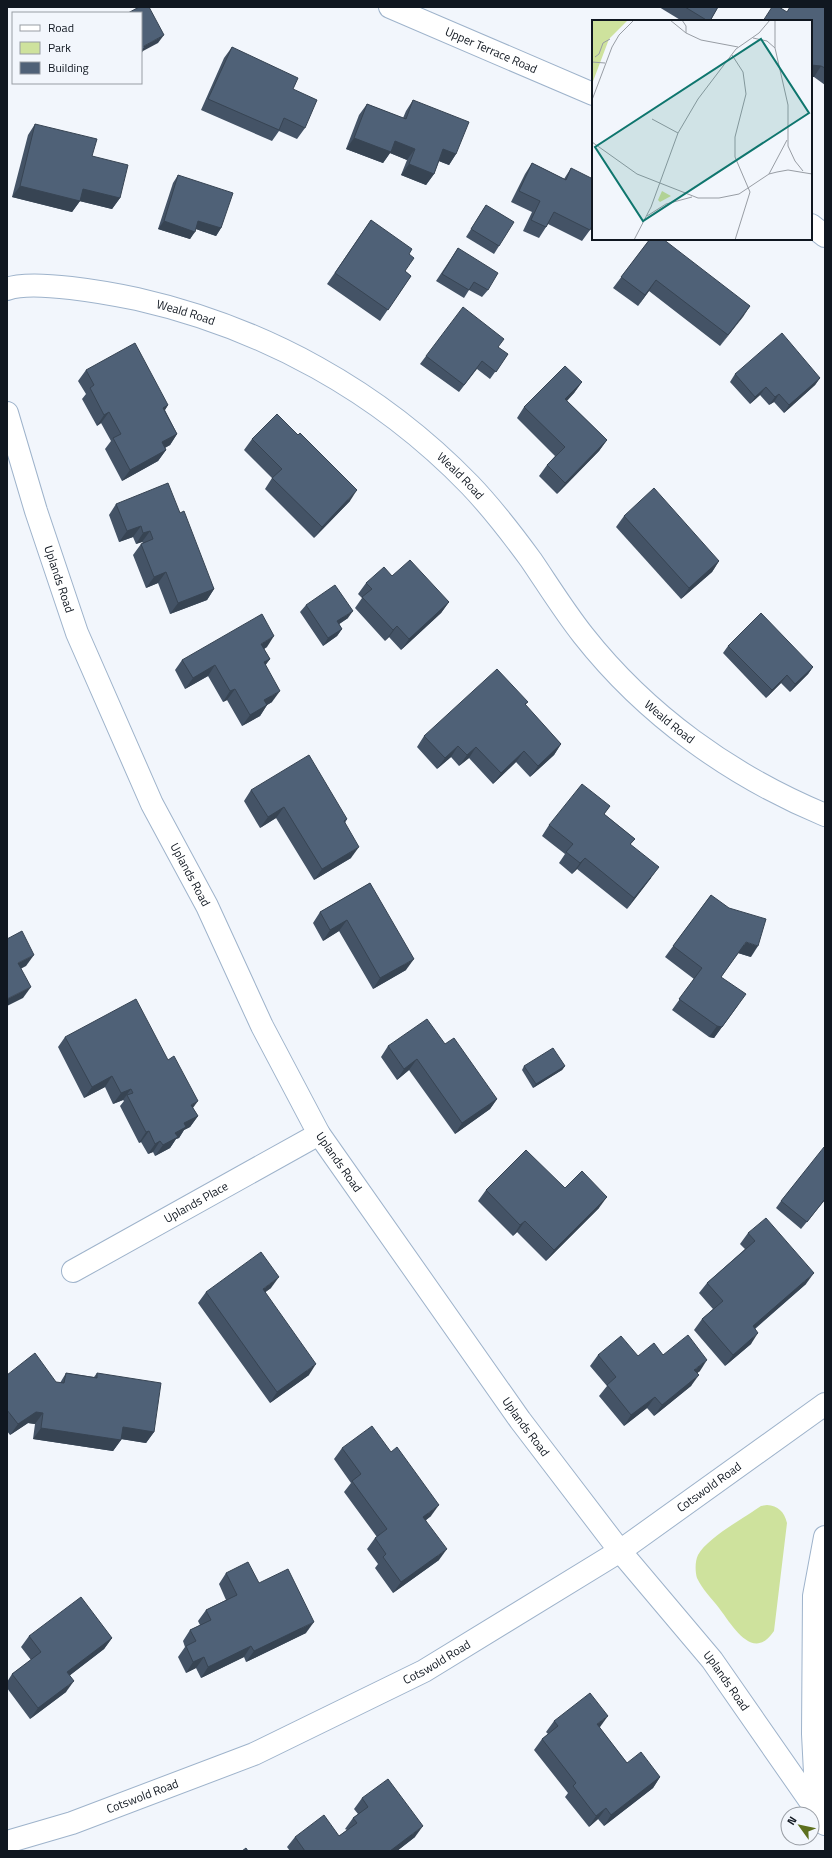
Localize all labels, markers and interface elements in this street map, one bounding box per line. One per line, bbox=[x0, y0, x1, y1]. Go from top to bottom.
legend bbox=[12, 12, 142, 84]
text: Road bbox=[48, 18, 74, 37]
inset map bbox=[592, 20, 812, 240]
street label: Upper Terrace Road bbox=[442, 22, 540, 78]
text: Park bbox=[48, 38, 71, 57]
text: Building bbox=[48, 58, 89, 77]
street label: Weald Road bbox=[155, 294, 218, 330]
street label: Weald Road bbox=[433, 448, 489, 503]
street label: Uplands Road bbox=[39, 543, 79, 615]
street label: Weald Road bbox=[640, 695, 699, 748]
street label: Uplands Road bbox=[166, 839, 216, 910]
street label: Uplands Road bbox=[311, 1128, 367, 1196]
street label: Uplands Place bbox=[160, 1176, 232, 1228]
street label: Uplands Road bbox=[498, 1393, 554, 1460]
street label: Cotswold Road bbox=[673, 1457, 745, 1516]
street label: Cotswold Road bbox=[399, 1635, 474, 1689]
street label: Uplands Road bbox=[699, 1646, 755, 1715]
street label: Cotswold Road bbox=[103, 1774, 181, 1818]
north arrow bbox=[780, 1806, 820, 1846]
text: N bbox=[783, 1813, 800, 1828]

